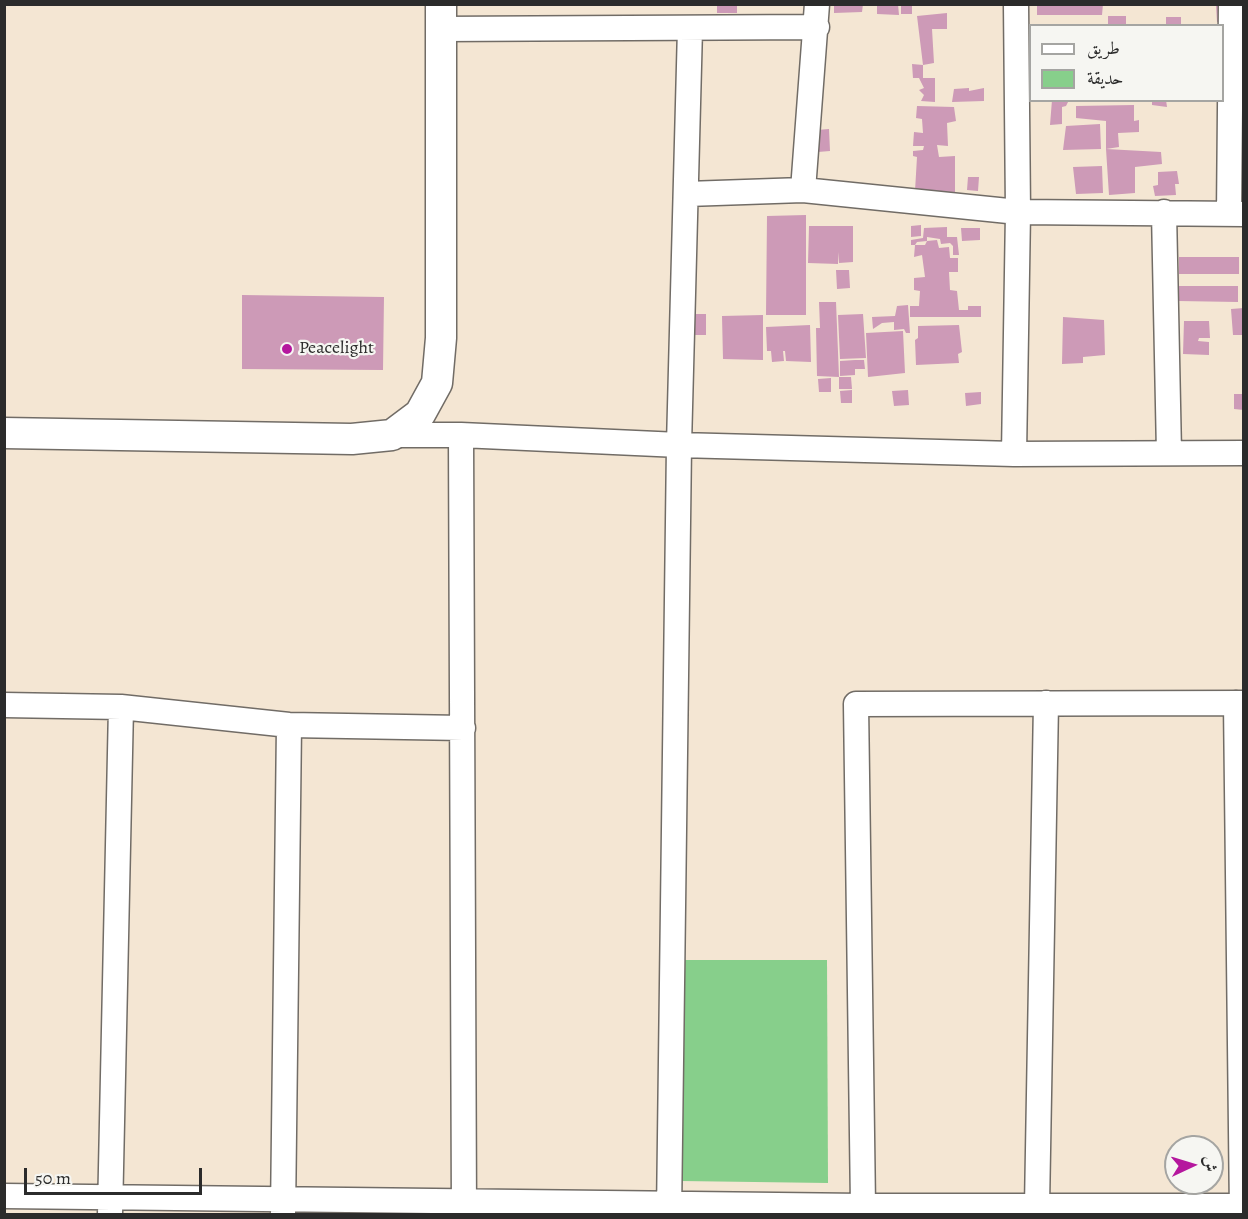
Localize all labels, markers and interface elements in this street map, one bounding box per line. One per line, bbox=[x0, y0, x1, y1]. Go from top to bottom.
legend bbox=[1029, 24, 1224, 102]
text: طريق bbox=[1087, 36, 1120, 60]
text: حديقة bbox=[1087, 66, 1123, 90]
place label: Peacelight bbox=[299, 338, 374, 360]
marker: Peacelight bbox=[280, 342, 294, 356]
north arrow bbox=[1164, 1135, 1224, 1195]
text: ش bbox=[1198, 1155, 1221, 1173]
scale bar bbox=[27, 1156, 206, 1194]
text: 50 m bbox=[35, 1166, 71, 1190]

